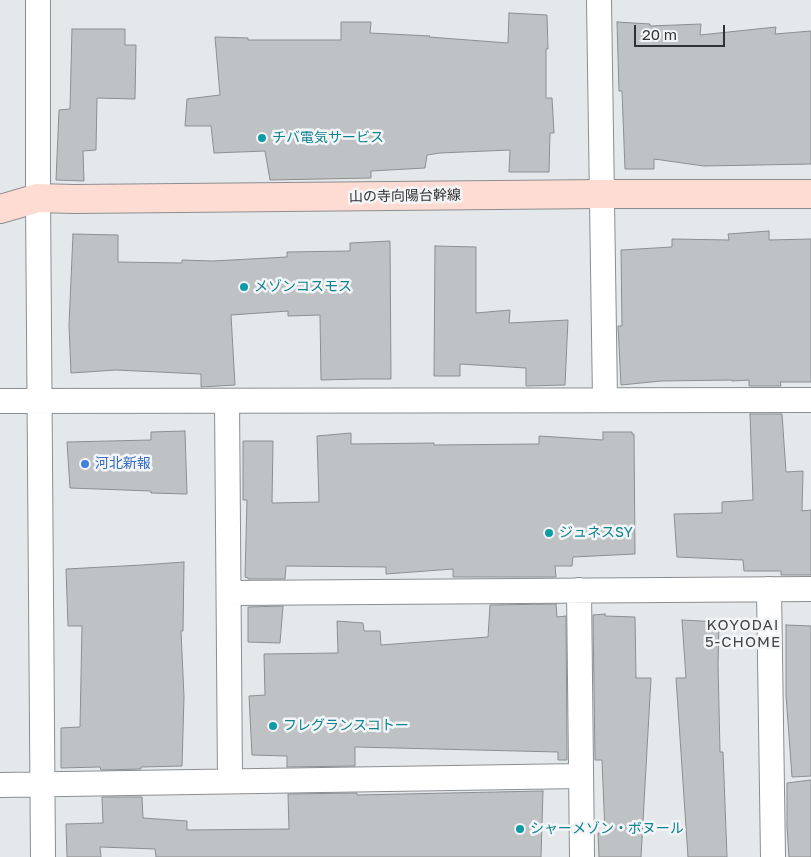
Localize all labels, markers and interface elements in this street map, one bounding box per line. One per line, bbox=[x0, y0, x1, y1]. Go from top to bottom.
scale bar bbox=[636, 15, 727, 47]
text: 20 m bbox=[642, 25, 677, 43]
place label: チバ電気サービス bbox=[272, 130, 384, 146]
marker: チバ電気サービス bbox=[256, 132, 268, 144]
street label: 山の寺向陽台幹線 bbox=[349, 187, 461, 205]
place label: メゾンコスモス bbox=[254, 279, 352, 295]
marker: メゾンコスモス bbox=[238, 281, 250, 293]
place label: 河北新報 bbox=[95, 456, 151, 472]
marker: 河北新報 bbox=[79, 458, 91, 470]
place label: ジュネスSY bbox=[559, 525, 633, 541]
marker: ジュネスSY bbox=[543, 527, 555, 539]
district label: KOYODAI 5-CHOME bbox=[704, 616, 782, 651]
place label: フレグランスコトー bbox=[283, 718, 409, 734]
marker: フレグランスコトー bbox=[267, 720, 279, 732]
place label: シャーメゾン・ボヌール bbox=[530, 821, 684, 837]
marker: シャーメゾン・ボヌール bbox=[514, 823, 526, 835]

